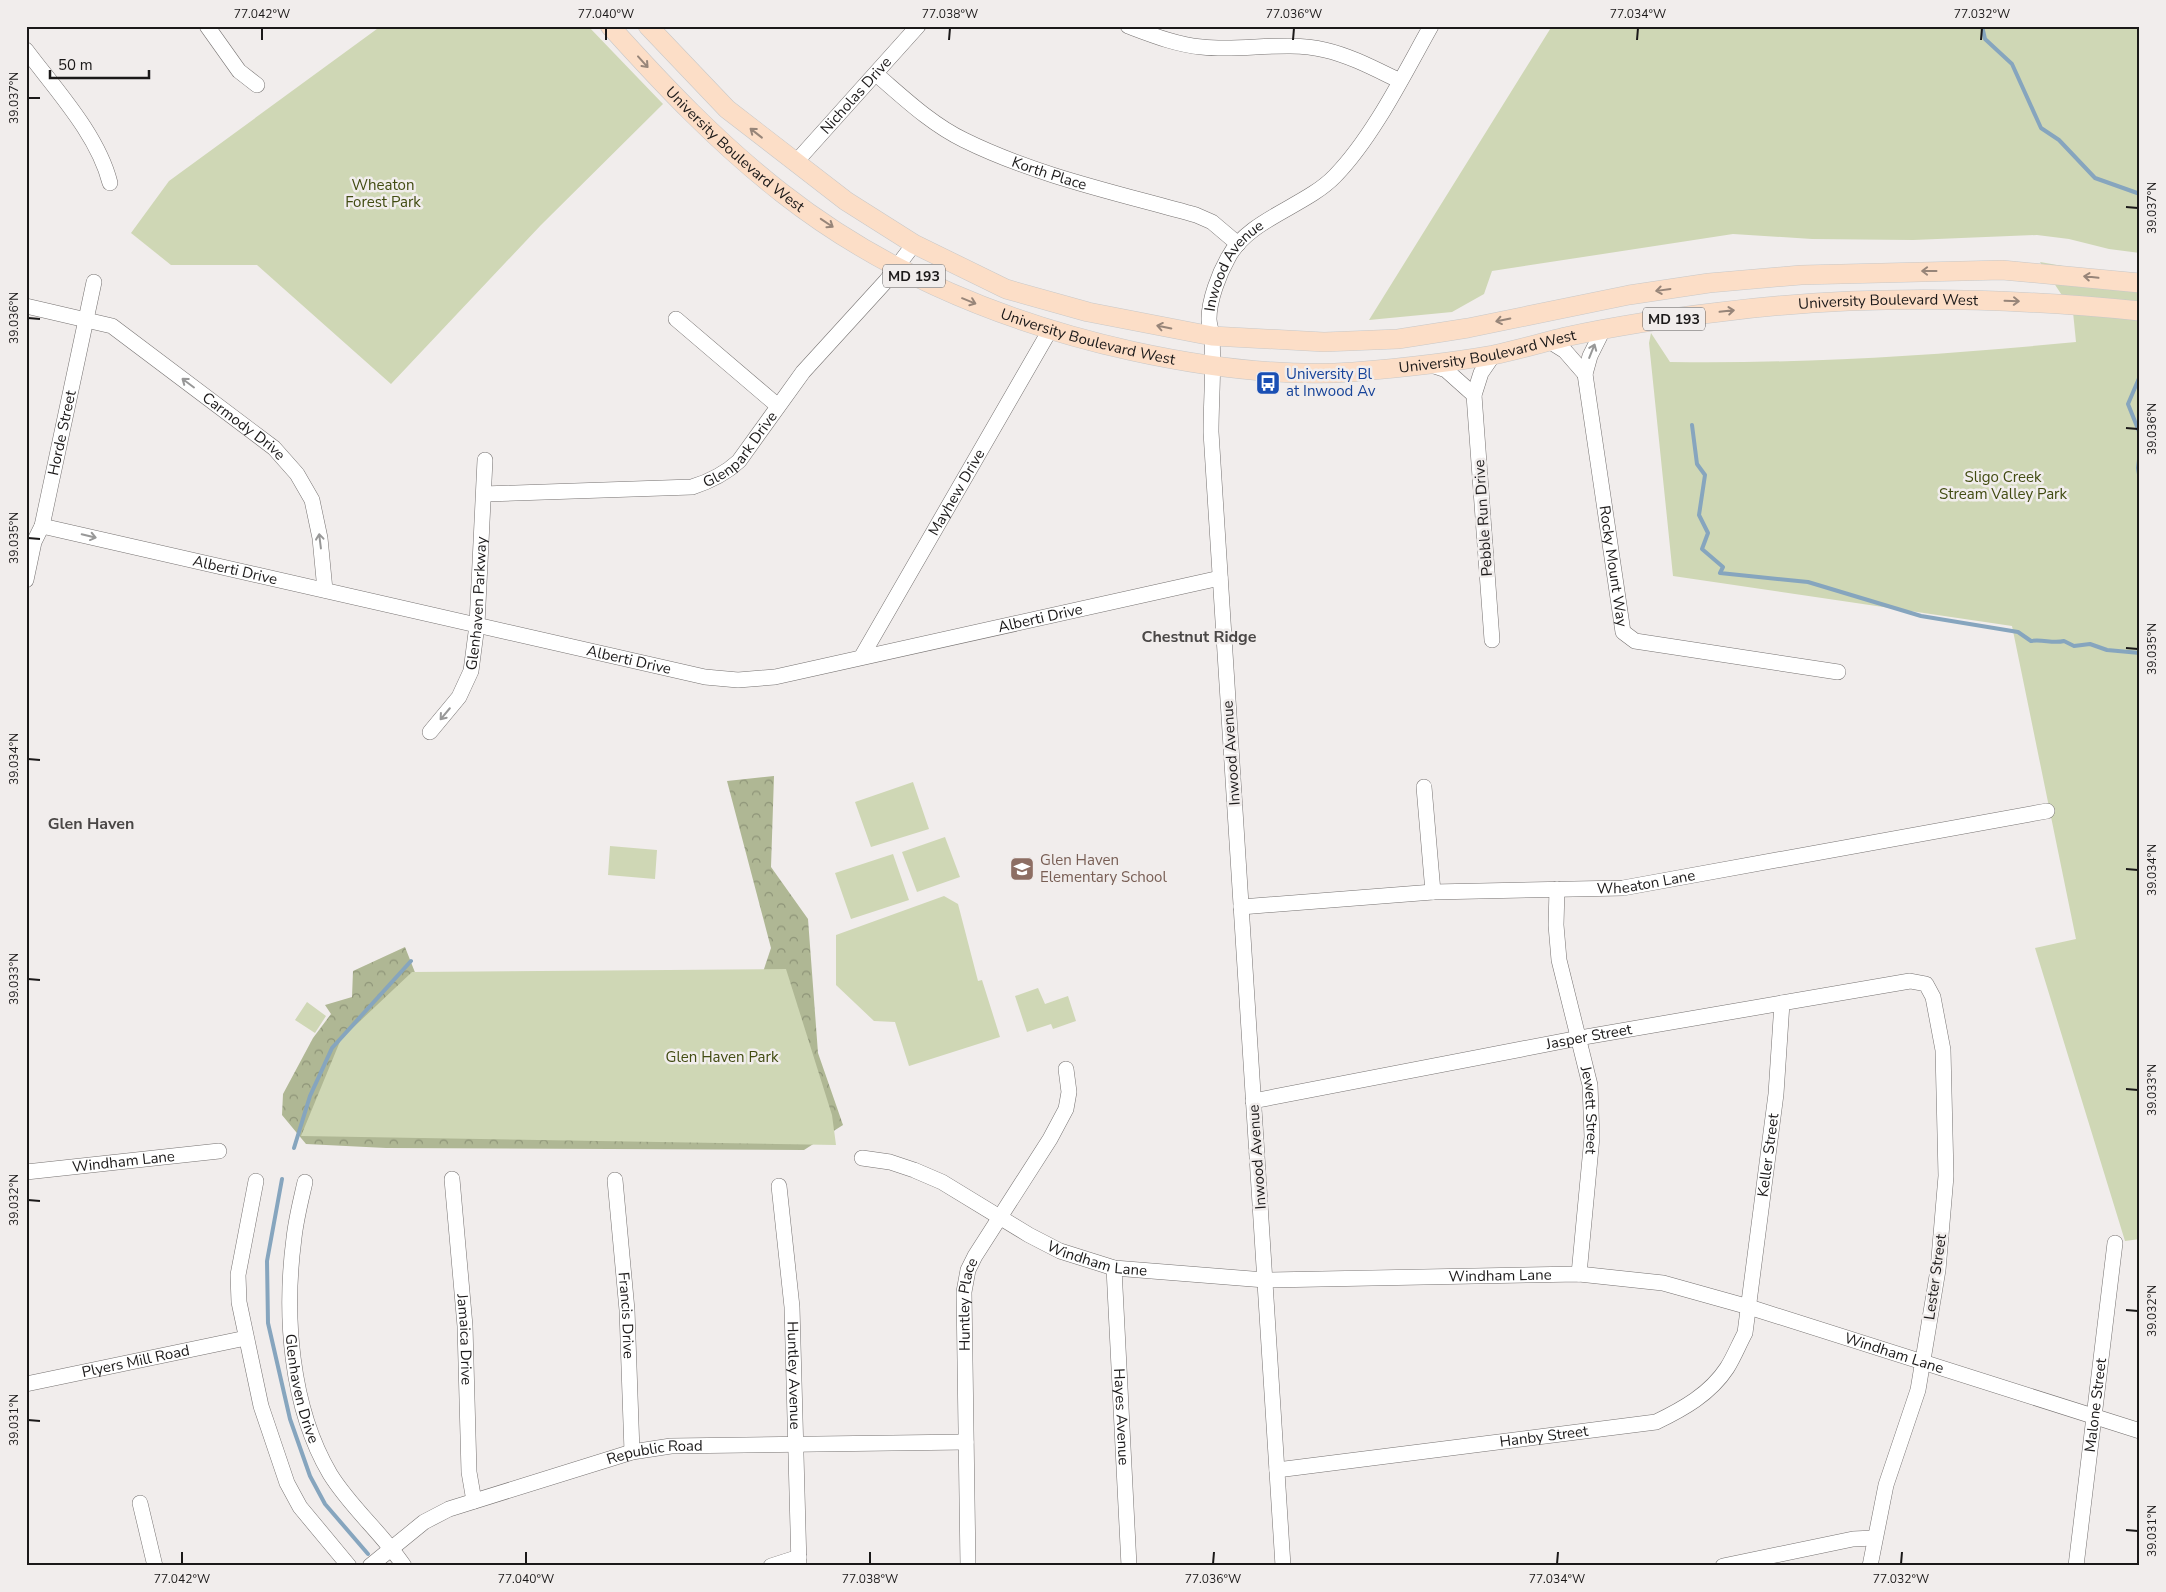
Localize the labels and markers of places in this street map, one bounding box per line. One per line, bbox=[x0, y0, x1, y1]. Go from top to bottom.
place label: University Bl at Inwood Av bbox=[1286, 364, 1376, 401]
bus stop icon: University Bl at Inwood Av bbox=[1255, 370, 1281, 396]
place label: Glen Haven Elementary School bbox=[1040, 850, 1167, 887]
school or university icon: Glen Haven Elementary School bbox=[1009, 856, 1035, 882]

